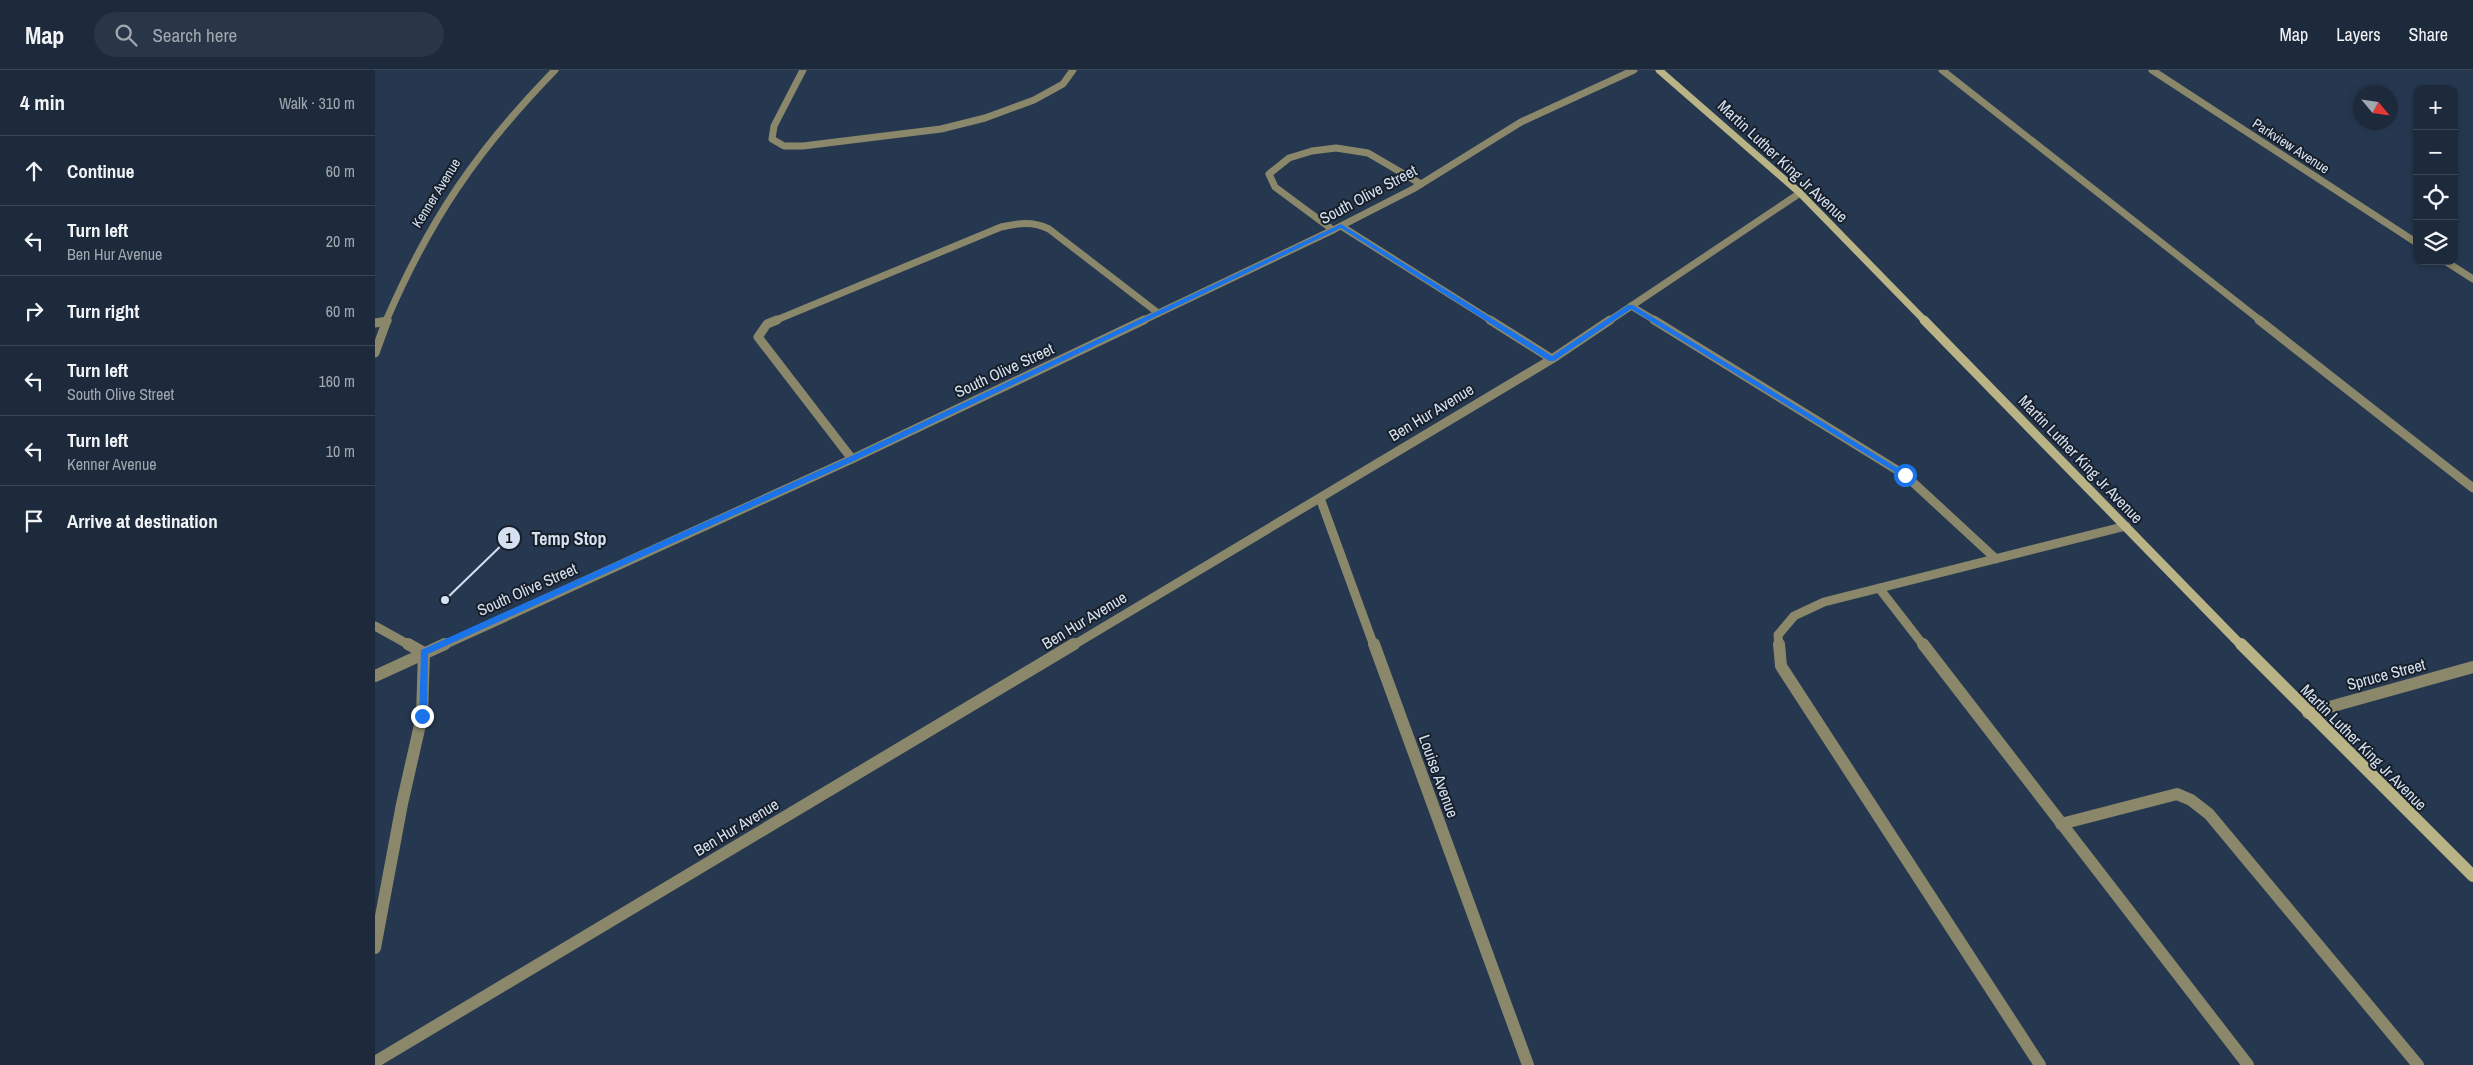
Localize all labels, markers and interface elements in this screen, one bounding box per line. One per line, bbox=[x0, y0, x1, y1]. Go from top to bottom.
search box bbox=[94, 12, 444, 57]
text: Map bbox=[25, 19, 64, 51]
icon: search bbox=[112, 21, 140, 49]
text: Search here bbox=[152, 22, 237, 48]
text: Map bbox=[2280, 22, 2308, 47]
text: Layers bbox=[2336, 22, 2381, 47]
text: Share bbox=[2409, 22, 2448, 47]
north arrow bbox=[2353, 85, 2398, 130]
map controls bbox=[2413, 85, 2458, 265]
button: + bbox=[2413, 85, 2458, 130]
text: 4 min bbox=[20, 88, 65, 117]
text: Walk · 310 m bbox=[279, 92, 355, 114]
street label: Martin Luther King Jr Avenue bbox=[1713, 95, 1853, 227]
street label: Parkview Avenue bbox=[2249, 114, 2333, 178]
button: − bbox=[2413, 130, 2458, 175]
street label: Kenner Avenue bbox=[408, 155, 464, 231]
icon: ahead bbox=[20, 157, 48, 185]
text: Continue bbox=[67, 158, 135, 184]
street label: South Olive Street bbox=[1316, 159, 1421, 229]
text: 60 m bbox=[326, 160, 355, 182]
button: locate bbox=[2413, 175, 2458, 220]
text: Turn left bbox=[67, 217, 128, 243]
button: layers bbox=[2413, 220, 2458, 265]
icon: left bbox=[20, 227, 48, 255]
text: 20 m bbox=[326, 230, 355, 252]
text: Ben Hur Avenue bbox=[67, 243, 162, 265]
icon: right bbox=[20, 297, 48, 325]
text: Turn right bbox=[67, 298, 139, 324]
text: 60 m bbox=[326, 300, 355, 322]
street label: South Olive Street bbox=[951, 337, 1058, 403]
text: Turn left bbox=[67, 357, 128, 383]
icon: left bbox=[20, 367, 48, 395]
text: 160 m bbox=[319, 370, 355, 392]
street label: Ben Hur Avenue bbox=[1384, 378, 1478, 446]
text: South Olive Street bbox=[67, 383, 174, 405]
street label: Martin Luther King Jr Avenue bbox=[2014, 390, 2148, 528]
text: Turn left bbox=[67, 427, 128, 453]
icon: left bbox=[20, 437, 48, 465]
text: 10 m bbox=[326, 440, 355, 462]
text: Kenner Avenue bbox=[67, 453, 157, 475]
route start bbox=[1894, 464, 1917, 487]
icon: arrive bbox=[20, 507, 48, 535]
text: Arrive at destination bbox=[67, 508, 218, 534]
callout: Temp Stop bbox=[497, 522, 617, 555]
text: Temp Stop bbox=[531, 526, 607, 551]
text: 1 bbox=[506, 527, 513, 548]
street label: South Olive Street bbox=[474, 557, 581, 621]
street label: Ben Hur Avenue bbox=[1037, 586, 1131, 654]
street label: Spruce Street bbox=[2344, 653, 2428, 695]
street label: Martin Luther King Jr Avenue bbox=[2296, 679, 2432, 815]
route end bbox=[411, 705, 434, 728]
street label: Louise Avenue bbox=[1414, 732, 1464, 820]
street label: Ben Hur Avenue bbox=[689, 793, 783, 861]

